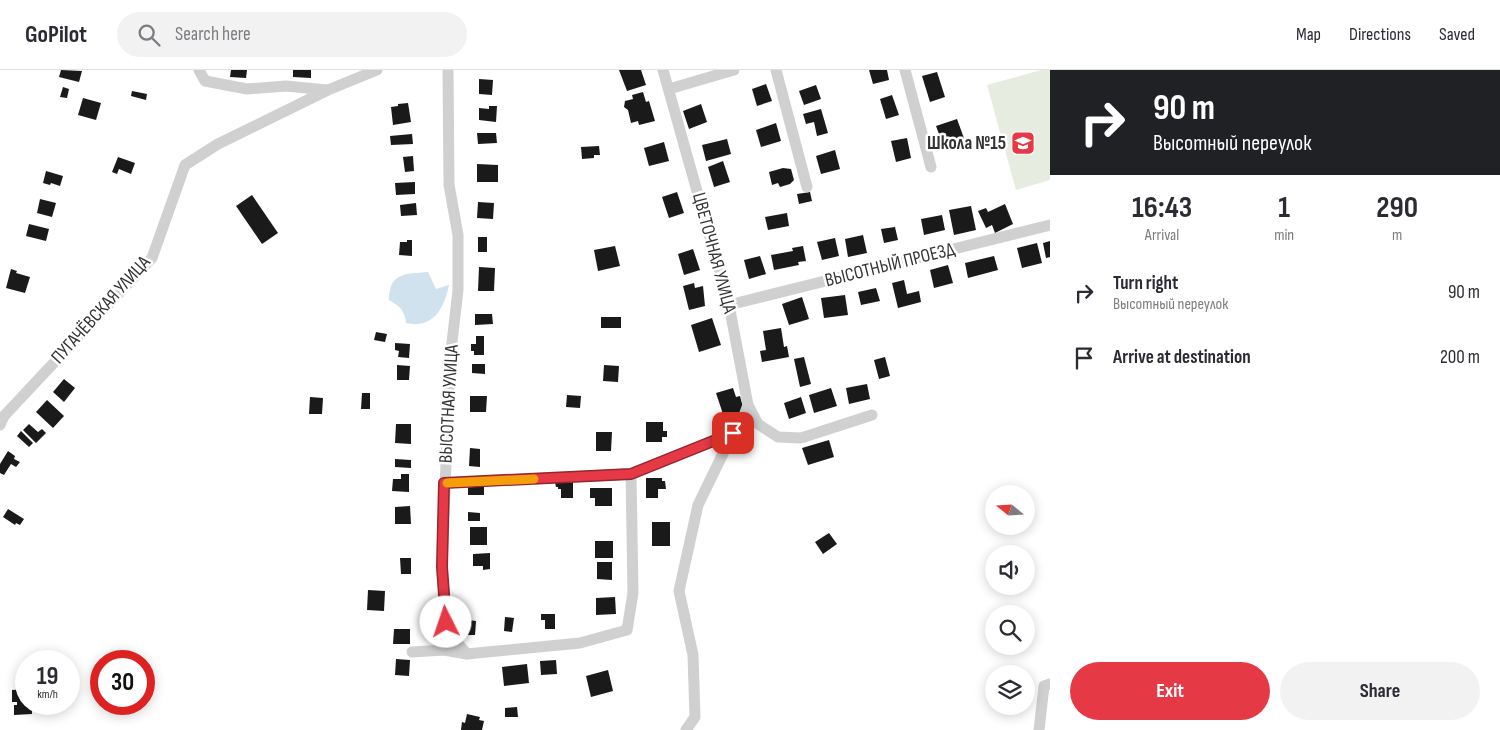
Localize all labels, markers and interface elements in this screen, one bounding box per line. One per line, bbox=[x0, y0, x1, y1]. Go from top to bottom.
search box bbox=[117, 12, 467, 57]
text: GoPilot bbox=[25, 20, 87, 49]
icon: search bbox=[135, 21, 163, 49]
text: Search here bbox=[175, 23, 251, 46]
text: Map bbox=[1296, 24, 1321, 45]
text: Directions bbox=[1349, 24, 1411, 45]
text: Saved bbox=[1439, 24, 1475, 45]
text: 90 m bbox=[1153, 87, 1215, 130]
icon: right bbox=[1070, 90, 1135, 155]
school or university icon: Школа №15 bbox=[1010, 130, 1036, 156]
text: Высотный переулок bbox=[1153, 130, 1312, 157]
place label: Школа №15 bbox=[927, 132, 1006, 155]
street label: ЦВЕТОЧНАЯ УЛИЦА bbox=[687, 190, 741, 317]
text: 16:43 bbox=[1132, 190, 1192, 226]
text: 1 bbox=[1278, 190, 1290, 226]
text: 290 bbox=[1376, 190, 1418, 226]
text: Arrival bbox=[1145, 226, 1179, 245]
text: min bbox=[1274, 226, 1294, 245]
text: m bbox=[1392, 226, 1402, 245]
street label: ВЫСОТНЫЙ ПРОЕЗД bbox=[823, 238, 957, 292]
street label: ПУГАЧЁВСКАЯ УЛИЦА bbox=[47, 251, 156, 369]
text: Turn right bbox=[1113, 272, 1178, 295]
icon: right bbox=[1070, 279, 1098, 307]
text: 90 m bbox=[1448, 281, 1480, 304]
text: Высотный переулок bbox=[1113, 295, 1228, 314]
street label: ВЫСОТНАЯ УЛИЦА bbox=[434, 343, 464, 464]
icon: arrive bbox=[1070, 344, 1098, 372]
text: Arrive at destination bbox=[1113, 346, 1251, 369]
text: 200 m bbox=[1440, 346, 1480, 369]
pin bbox=[712, 412, 754, 454]
icon: arrive bbox=[719, 419, 747, 447]
north arrow bbox=[985, 485, 1035, 535]
map controls bbox=[985, 485, 1035, 715]
button: sound bbox=[985, 545, 1035, 595]
position arrow bbox=[419, 595, 471, 647]
button: search bbox=[985, 605, 1035, 655]
speed limit sign: 30 bbox=[90, 650, 155, 715]
text: 19 bbox=[37, 661, 58, 692]
button: Exit bbox=[1070, 662, 1270, 720]
button: Share bbox=[1280, 662, 1480, 720]
button: layers bbox=[985, 665, 1035, 715]
text: km/h bbox=[37, 687, 58, 702]

